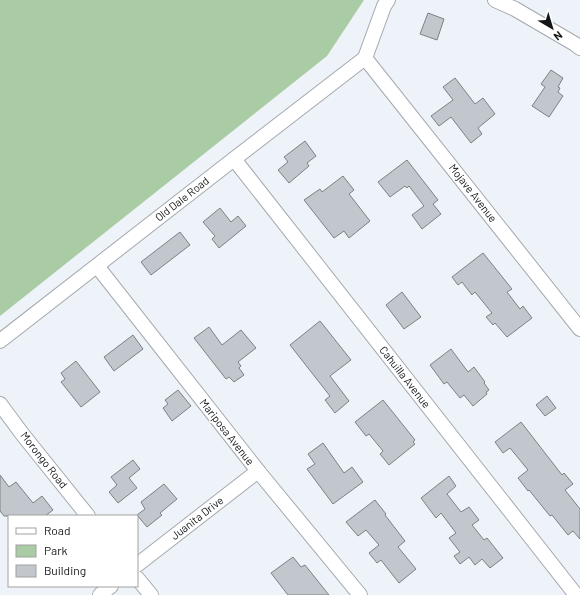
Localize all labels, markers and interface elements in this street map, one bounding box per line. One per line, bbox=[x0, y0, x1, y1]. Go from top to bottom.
north arrow bbox=[532, 8, 572, 48]
text: N bbox=[552, 29, 565, 44]
street label: Mojave Avenue bbox=[447, 161, 500, 224]
street label: Old Dale Road bbox=[152, 174, 211, 224]
street label: Cahuilla Avenue bbox=[377, 343, 434, 410]
street label: Mariposa Avenue bbox=[198, 396, 257, 467]
street label: Morongo Road bbox=[18, 429, 70, 491]
street label: Juanita Drive bbox=[168, 493, 226, 542]
legend bbox=[8, 515, 138, 587]
text: Road bbox=[44, 523, 71, 537]
text: Park bbox=[44, 543, 68, 557]
text: Building bbox=[44, 563, 86, 577]

